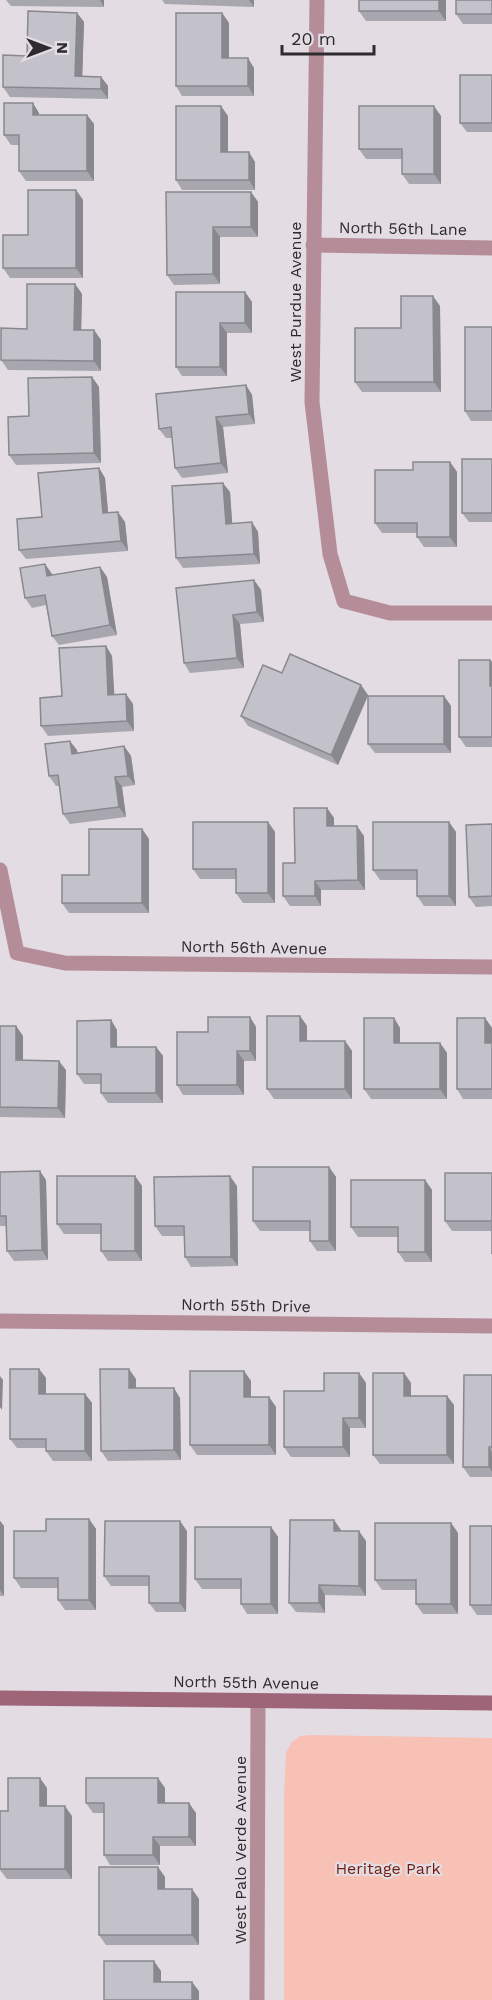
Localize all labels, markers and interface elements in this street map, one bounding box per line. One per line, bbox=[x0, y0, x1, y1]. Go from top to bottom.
north arrow bbox=[18, 18, 78, 78]
scale bar bbox=[282, 18, 374, 56]
text: 20 m bbox=[291, 28, 336, 49]
text: N bbox=[53, 42, 72, 54]
street label: North 56th Lane bbox=[339, 218, 467, 239]
street label: West Purdue Avenue bbox=[286, 221, 305, 383]
street label: North 56th Avenue bbox=[181, 937, 327, 958]
street label: North 55th Drive bbox=[181, 1295, 311, 1316]
street label: North 55th Avenue bbox=[173, 1672, 319, 1693]
street label: West Palo Verde Avenue bbox=[231, 1756, 250, 1944]
park label: Heritage Park bbox=[335, 1859, 441, 1878]

